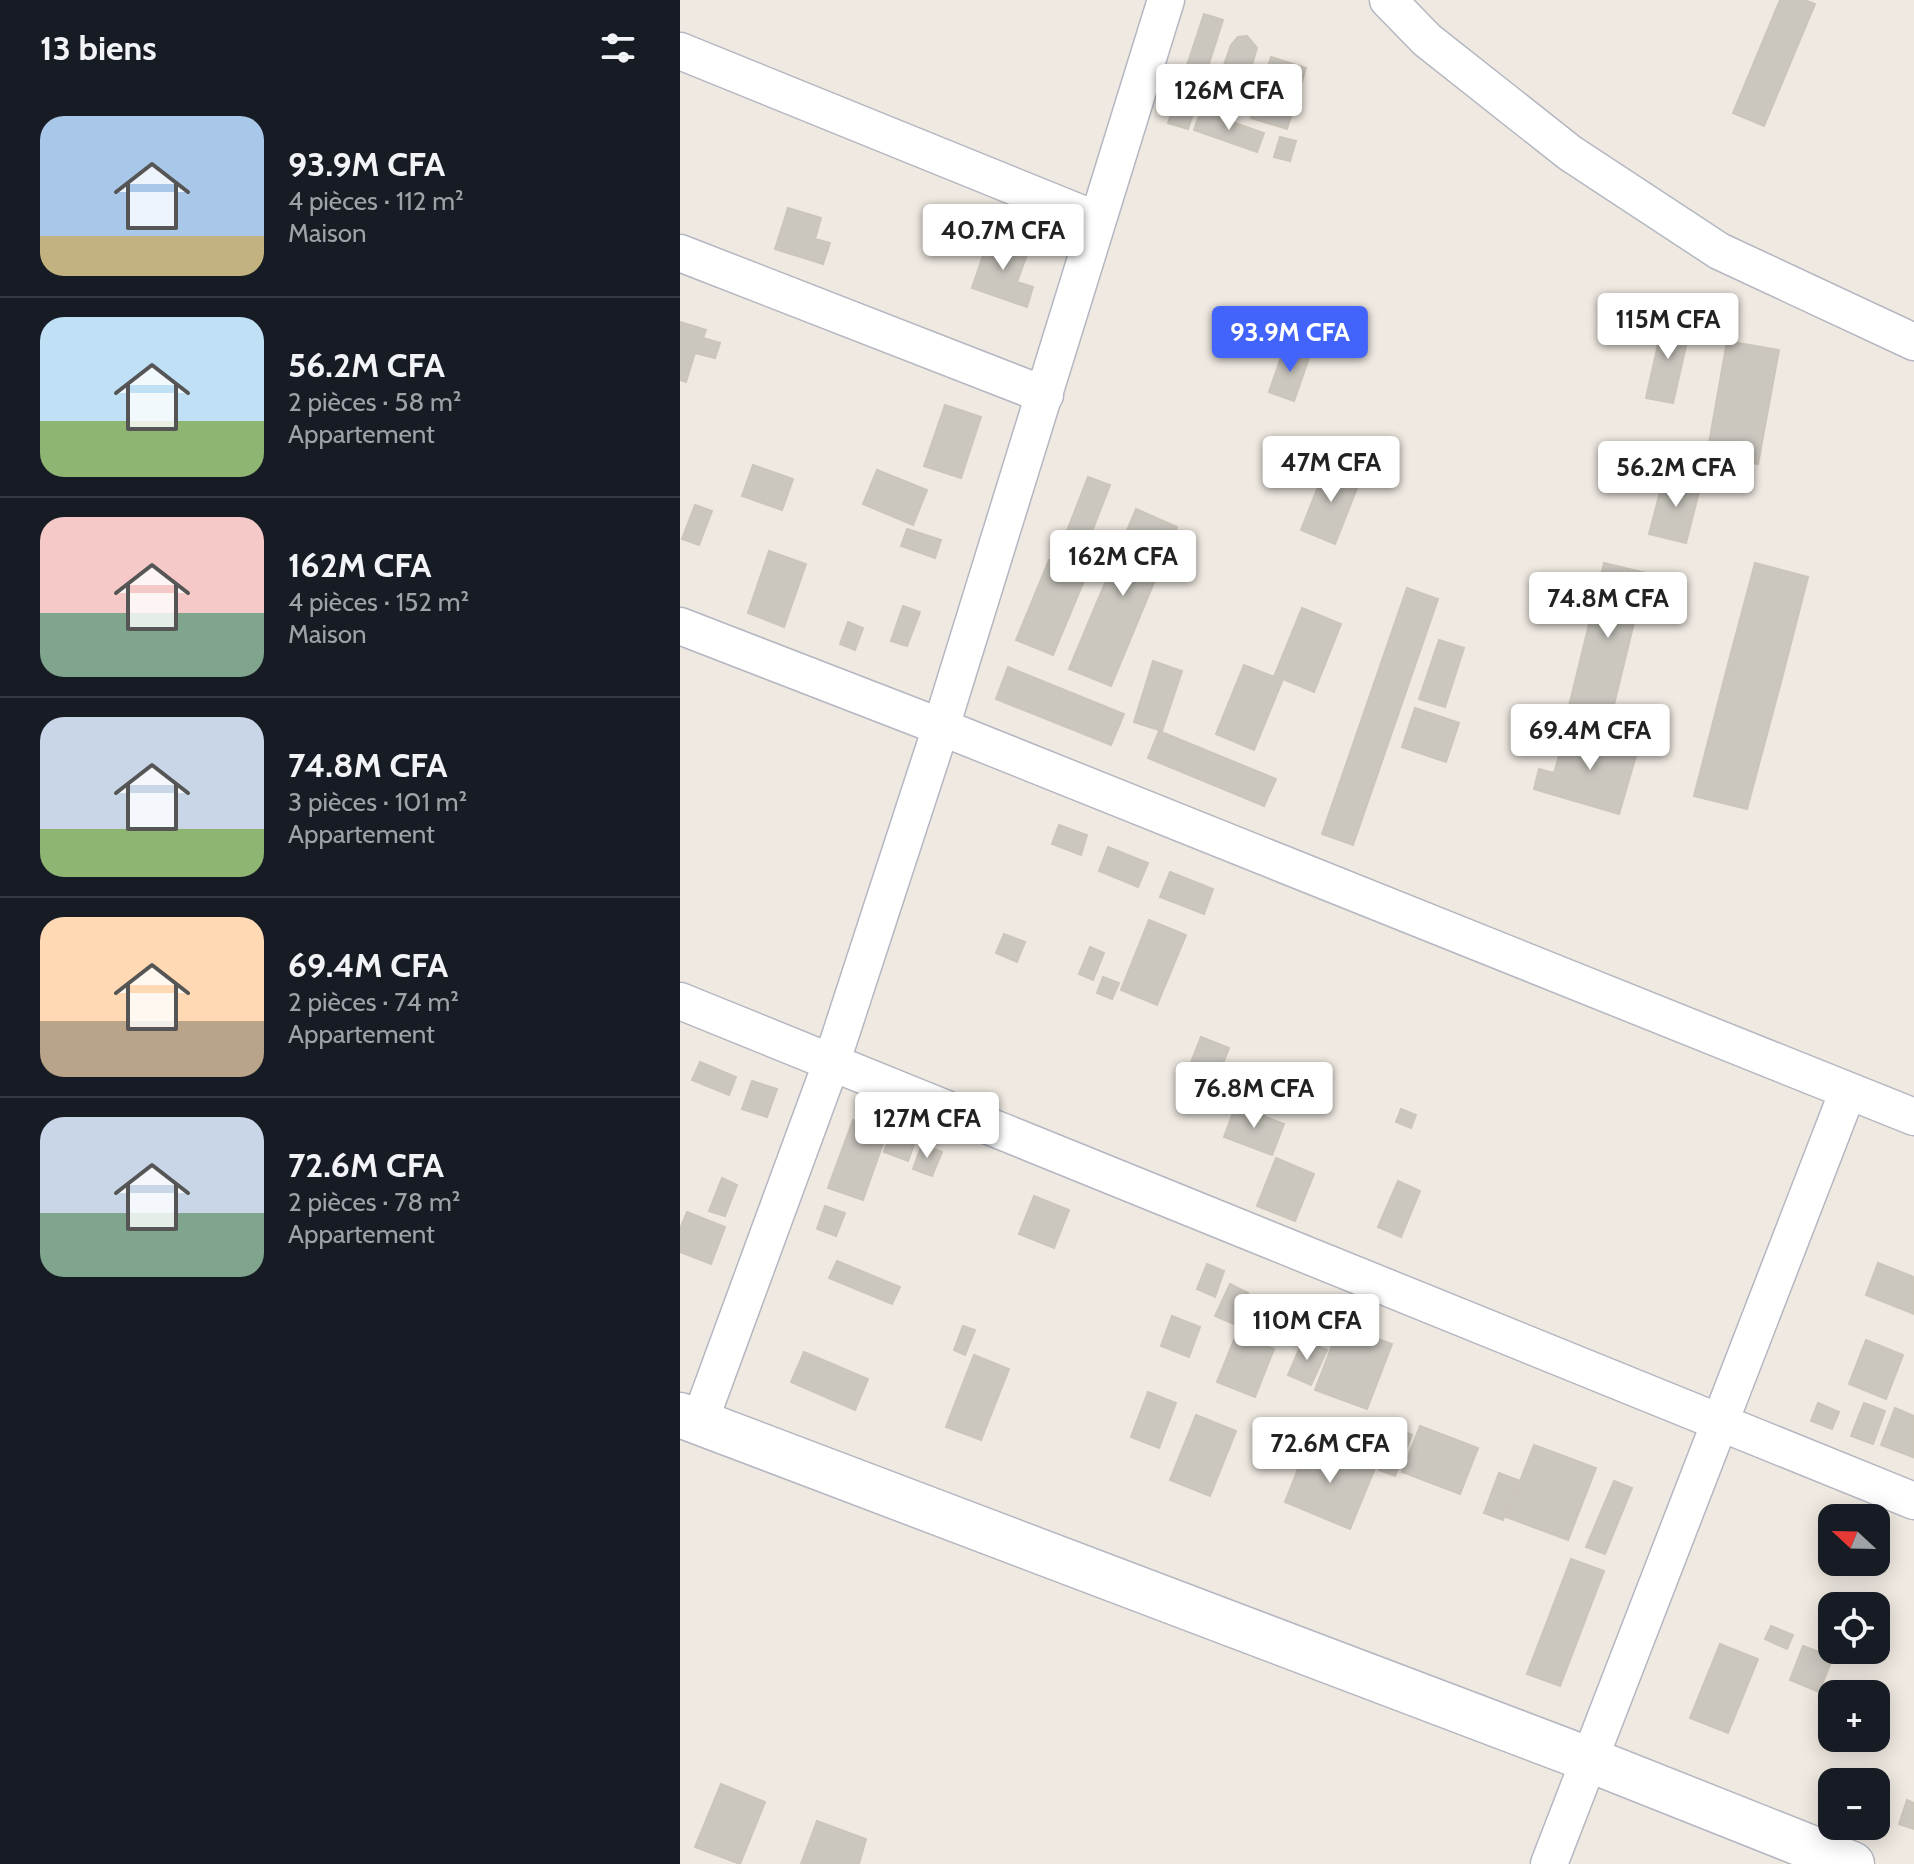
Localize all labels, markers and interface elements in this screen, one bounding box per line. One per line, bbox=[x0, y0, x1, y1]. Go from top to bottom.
icon: filters bbox=[596, 26, 640, 70]
text: 13 biens bbox=[40, 27, 157, 69]
pin: 126M CFA bbox=[1146, 64, 1312, 132]
text: 126M CFA bbox=[1174, 74, 1284, 106]
text: 93.9M CFA bbox=[288, 143, 445, 185]
icon: home bbox=[104, 148, 200, 244]
text: 4 pièces · 112 m² bbox=[288, 185, 464, 217]
pin: 40.7M CFA bbox=[911, 204, 1095, 272]
text: 40.7M CFA bbox=[941, 214, 1065, 246]
text: Maison bbox=[288, 217, 367, 249]
pin: 115M CFA bbox=[1585, 293, 1751, 361]
text: 115M CFA bbox=[1615, 303, 1721, 335]
pin: 93.9M CFA bbox=[1198, 306, 1382, 374]
text: 93.9M CFA bbox=[1230, 316, 1350, 348]
text: 56.2M CFA bbox=[288, 344, 445, 386]
icon: home bbox=[104, 349, 200, 445]
text: 2 pièces · 58 m² bbox=[288, 386, 461, 418]
text: Appartement bbox=[288, 418, 435, 450]
pin: 47M CFA bbox=[1257, 436, 1405, 504]
pin: 56.2M CFA bbox=[1584, 441, 1768, 509]
text: 47M CFA bbox=[1281, 446, 1381, 478]
text: 56.2M CFA bbox=[1616, 451, 1736, 483]
pin: 162M CFA bbox=[1040, 530, 1206, 598]
text: 162M CFA bbox=[1068, 540, 1178, 572]
text: 162M CFA bbox=[288, 544, 432, 586]
icon: home bbox=[104, 549, 200, 645]
pin: 74.8M CFA bbox=[1516, 572, 1700, 640]
text: 74.8M CFA bbox=[1547, 582, 1669, 614]
text: 4 pièces · 152 m² bbox=[288, 586, 469, 618]
text: Maison bbox=[288, 618, 367, 650]
pin: 69.4M CFA bbox=[1498, 704, 1682, 772]
text: 69.4M CFA bbox=[1529, 714, 1651, 746]
text: 74.8M CFA bbox=[288, 744, 447, 786]
icon: home bbox=[104, 749, 200, 845]
text: 3 pièces · 101 m² bbox=[288, 786, 467, 818]
text: Appartement bbox=[288, 818, 435, 850]
text: 69.4M CFA bbox=[288, 944, 448, 986]
icon: home bbox=[104, 949, 200, 1045]
text: 2 pièces · 74 m² bbox=[288, 986, 459, 1018]
text: Appartement bbox=[288, 1018, 435, 1050]
pin: 76.8M CFA bbox=[1162, 1062, 1346, 1130]
text: 76.8M CFA bbox=[1194, 1072, 1314, 1104]
pin: 127M CFA bbox=[844, 1092, 1010, 1160]
text: 127M CFA bbox=[873, 1102, 981, 1134]
text: 72.6M CFA bbox=[288, 1144, 444, 1186]
icon: home bbox=[104, 1149, 200, 1245]
text: 2 pièces · 78 m² bbox=[288, 1186, 460, 1218]
text: Appartement bbox=[288, 1218, 435, 1250]
pin: 110M CFA bbox=[1224, 1294, 1390, 1362]
text: 110M CFA bbox=[1252, 1304, 1362, 1336]
pin: 72.6M CFA bbox=[1238, 1417, 1422, 1485]
text: 72.6M CFA bbox=[1270, 1427, 1390, 1459]
north arrow bbox=[1818, 1504, 1890, 1576]
map controls bbox=[1818, 1504, 1890, 1840]
button: locate bbox=[1818, 1592, 1890, 1664]
button: + bbox=[1818, 1680, 1890, 1752]
button: − bbox=[1818, 1768, 1890, 1840]

